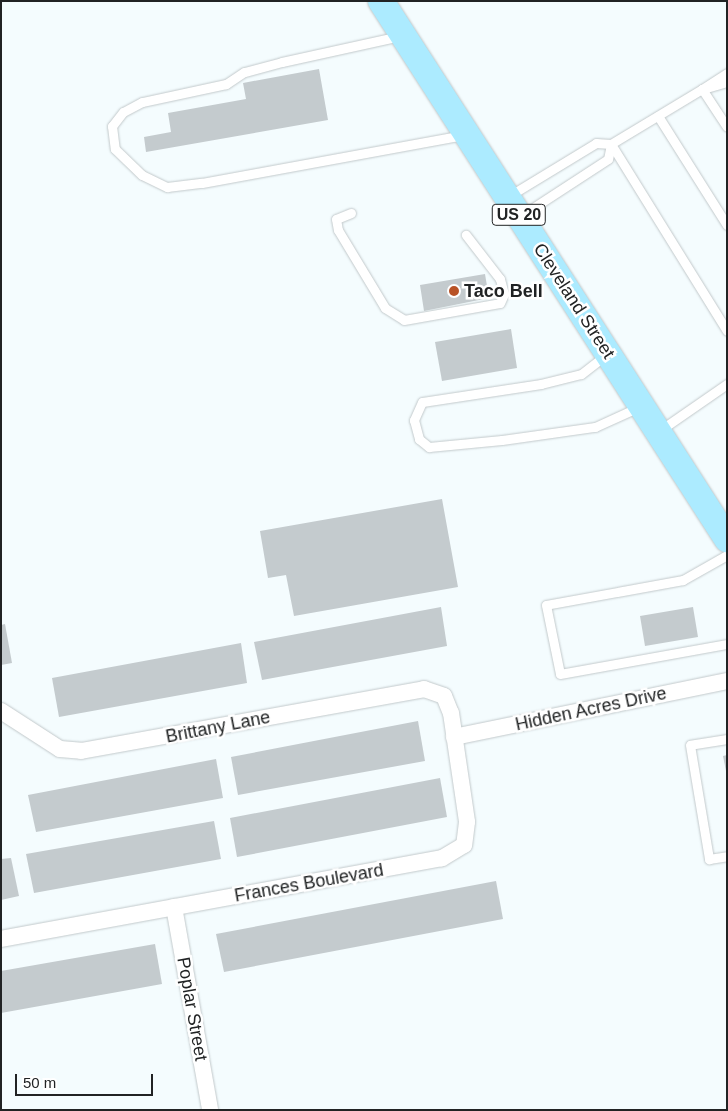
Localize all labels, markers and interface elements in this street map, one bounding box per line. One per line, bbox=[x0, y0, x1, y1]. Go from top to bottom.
road number: US 20 bbox=[492, 202, 546, 228]
street label: Cleveland Street bbox=[529, 239, 619, 363]
place label: Taco Bell bbox=[464, 280, 543, 302]
marker: Taco Bell bbox=[448, 285, 460, 297]
street label: Hidden Acres Drive bbox=[513, 682, 669, 736]
street label: Brittany Lane bbox=[164, 706, 272, 748]
street label: Frances Boulevard bbox=[233, 859, 385, 907]
street label: Poplar Street bbox=[172, 955, 212, 1063]
scale bar bbox=[18, 1064, 155, 1096]
text: 50 m bbox=[23, 1074, 56, 1091]

